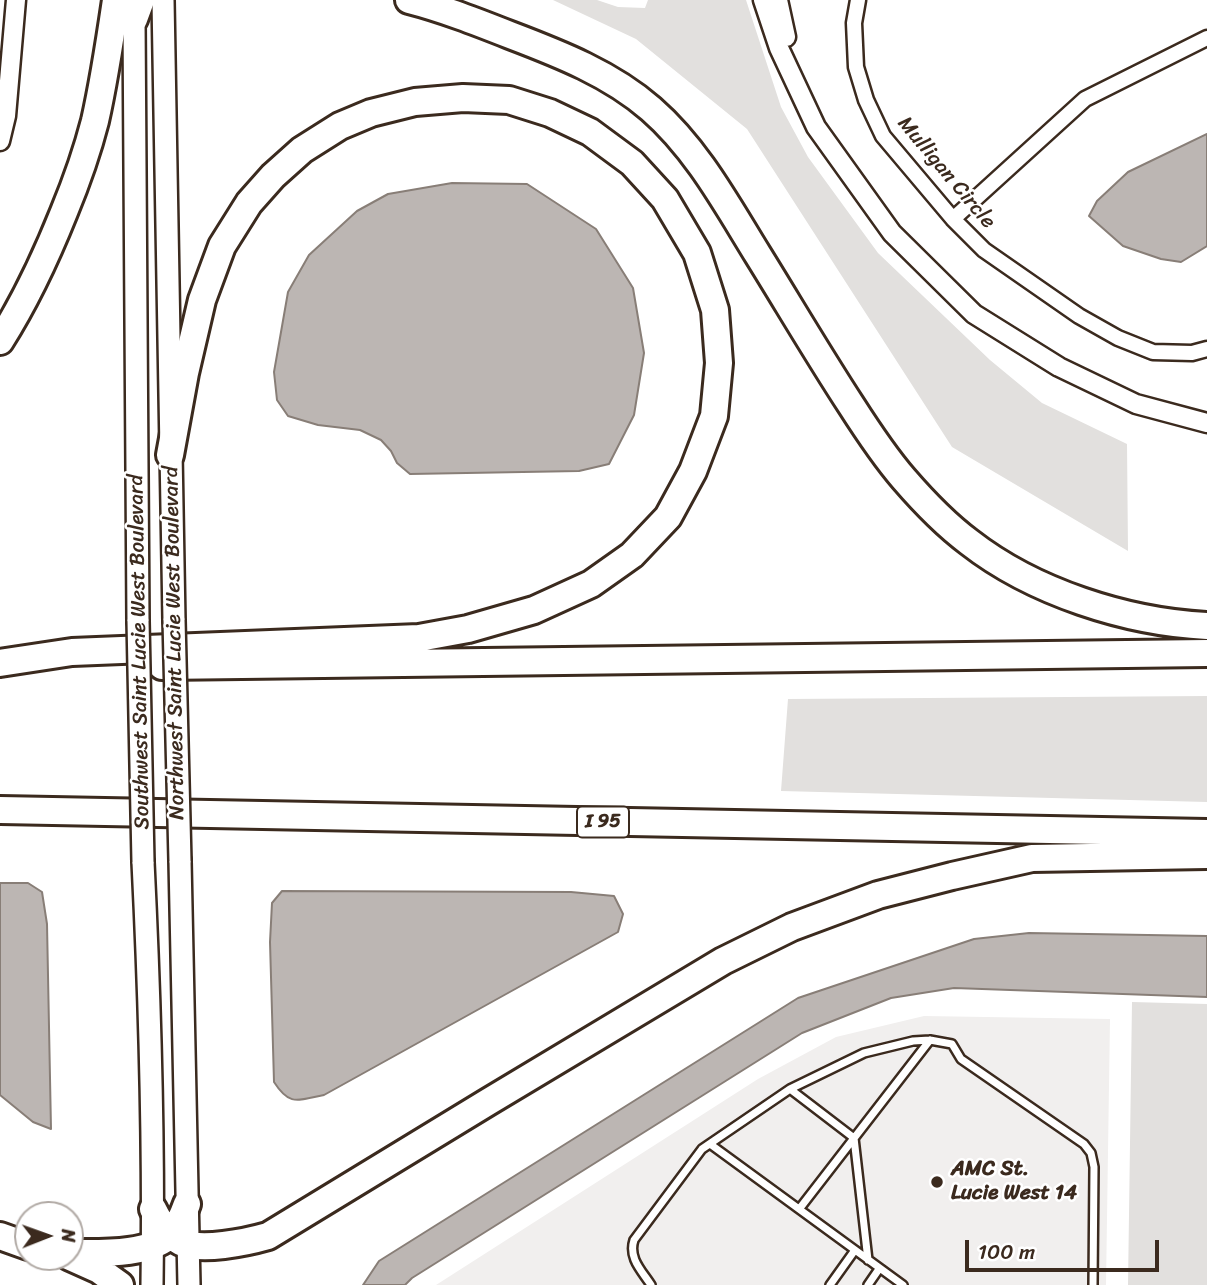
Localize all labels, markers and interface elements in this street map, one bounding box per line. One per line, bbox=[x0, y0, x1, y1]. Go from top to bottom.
street label: Mulligan Circle bbox=[892, 112, 1000, 234]
street label: Northwest Saint Lucie West Boulevard bbox=[159, 466, 191, 820]
street label: Southwest Saint Lucie West Boulevard bbox=[124, 474, 156, 830]
road number: I 95 bbox=[577, 806, 629, 838]
place label: AMC St. Lucie West 14 bbox=[951, 1157, 1077, 1207]
marker: AMC St. Lucie West 14 bbox=[929, 1174, 945, 1190]
north arrow bbox=[14, 1201, 84, 1271]
scale bar bbox=[969, 1226, 1163, 1270]
text: N bbox=[52, 1229, 85, 1243]
text: 100 m bbox=[978, 1233, 1035, 1271]

